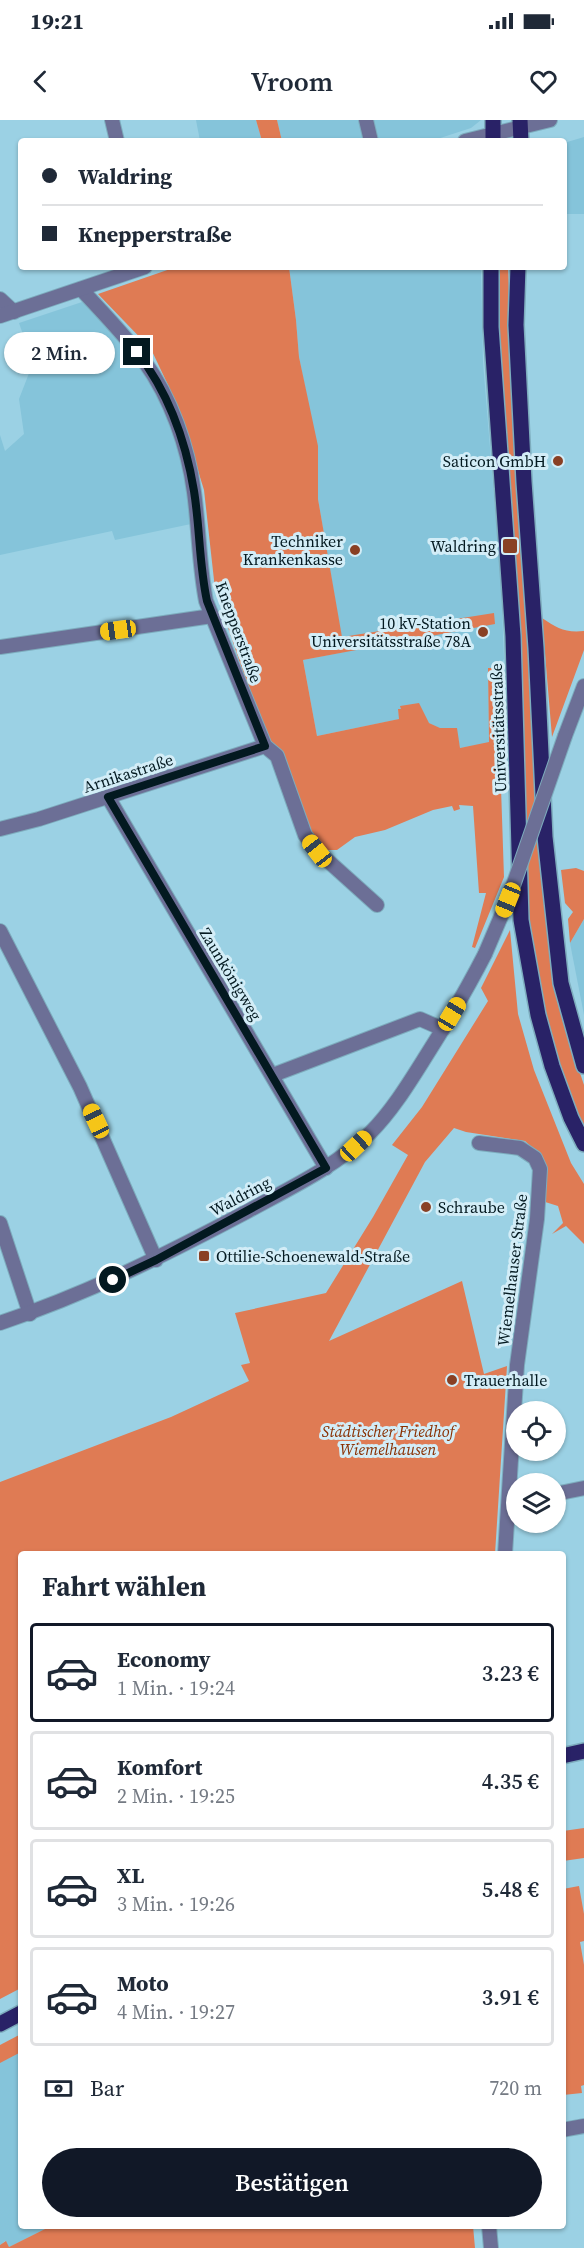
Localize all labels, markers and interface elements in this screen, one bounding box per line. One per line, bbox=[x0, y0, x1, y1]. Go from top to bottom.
text: 19:21 bbox=[30, 6, 84, 36]
text: Vroom bbox=[251, 63, 333, 100]
icon: back bbox=[24, 65, 57, 98]
icon: heart bbox=[527, 65, 560, 98]
text: Waldring bbox=[78, 161, 172, 191]
text: Knepperstraße bbox=[78, 219, 232, 249]
callout: 2 Min. bbox=[5, 331, 116, 373]
route end bbox=[123, 338, 150, 365]
text: 2 Min. bbox=[31, 339, 88, 367]
place label: Saticon GmbH bbox=[443, 450, 546, 472]
marker: Saticon GmbH bbox=[551, 454, 565, 468]
place label: Techniker Krankenkasse bbox=[243, 530, 343, 570]
place label: Waldring bbox=[430, 535, 496, 557]
marker: Waldring bbox=[501, 537, 519, 555]
marker: Techniker Krankenkasse bbox=[348, 543, 362, 557]
street label: Knepperstraße bbox=[211, 578, 267, 686]
place label: 10 kV-Station Universitätsstraße 78A bbox=[311, 612, 471, 652]
car bbox=[99, 619, 137, 641]
marker: 10 kV-Station Universitätsstraße 78A bbox=[476, 625, 490, 639]
street label: Universitätsstraße bbox=[485, 663, 511, 793]
street label: Arnikastraße bbox=[80, 748, 176, 798]
car bbox=[299, 831, 335, 871]
car bbox=[493, 880, 523, 920]
street label: Zaunkönigweg bbox=[195, 924, 267, 1024]
car bbox=[435, 994, 469, 1034]
car bbox=[80, 1101, 112, 1141]
car bbox=[337, 1127, 375, 1165]
street label: Waldring bbox=[206, 1171, 274, 1221]
street label: Wiemelhauser Straße bbox=[492, 1192, 532, 1348]
place label: Schraube bbox=[438, 1196, 505, 1218]
marker: Schraube bbox=[419, 1200, 433, 1214]
place label: Ottilie-Schoenewald-Straße bbox=[216, 1245, 410, 1267]
marker: Ottilie-Schoenewald-Straße bbox=[197, 1249, 211, 1263]
route start bbox=[99, 1266, 126, 1293]
place label: Trauerhalle bbox=[464, 1369, 547, 1391]
marker: Trauerhalle bbox=[445, 1373, 459, 1387]
map controls bbox=[506, 1401, 566, 1533]
button: locate bbox=[506, 1401, 566, 1461]
park label: Städtischer Friedhof Wiemelhausen bbox=[322, 1420, 458, 1460]
button: layers bbox=[506, 1473, 566, 1533]
text: Fahrt wählen bbox=[42, 1568, 206, 1605]
text: Economy bbox=[117, 1644, 211, 1674]
icon: car bbox=[45, 1646, 99, 1700]
text: 3.23 € bbox=[482, 1658, 539, 1688]
text: 1 Min. · 19:24 bbox=[117, 1674, 235, 1702]
text: Komfort bbox=[117, 1752, 202, 1782]
icon: car bbox=[45, 1754, 99, 1808]
text: 4.35 € bbox=[482, 1766, 539, 1796]
text: 2 Min. · 19:25 bbox=[117, 1782, 235, 1810]
text: XL bbox=[117, 1860, 144, 1890]
icon: car bbox=[45, 1862, 99, 1916]
text: 5.48 € bbox=[482, 1874, 539, 1904]
text: 3 Min. · 19:26 bbox=[117, 1890, 235, 1918]
text: Moto bbox=[117, 1968, 169, 1998]
icon: car bbox=[45, 1970, 99, 2024]
text: 3.91 € bbox=[482, 1982, 539, 2012]
text: 4 Min. · 19:27 bbox=[117, 1998, 235, 2026]
icon: cash bbox=[42, 2072, 75, 2105]
text: Bar bbox=[90, 2073, 124, 2103]
text: 720 m bbox=[489, 2074, 542, 2102]
button: Bestätigen bbox=[42, 2148, 542, 2217]

